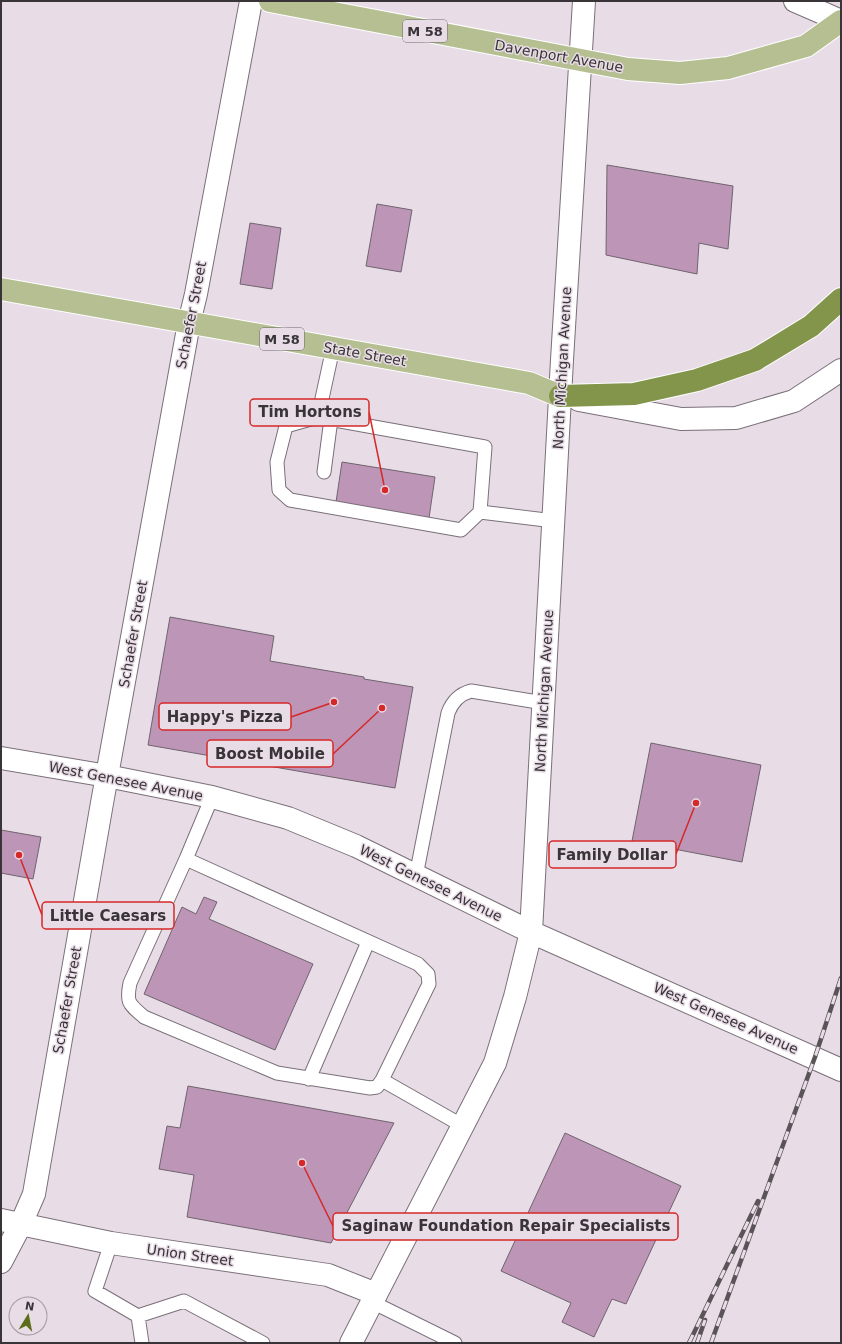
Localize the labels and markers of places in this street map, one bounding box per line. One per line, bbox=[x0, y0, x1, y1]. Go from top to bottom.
callout: Tim Hortons bbox=[250, 399, 369, 426]
callout: Happy's Pizza bbox=[159, 703, 291, 730]
callout: Boost Mobile bbox=[207, 740, 333, 767]
callout: Family Dollar bbox=[549, 841, 676, 868]
callout: Little Caesars bbox=[42, 902, 174, 929]
callout: Saginaw Foundation Repair Specialists bbox=[333, 1213, 678, 1240]

